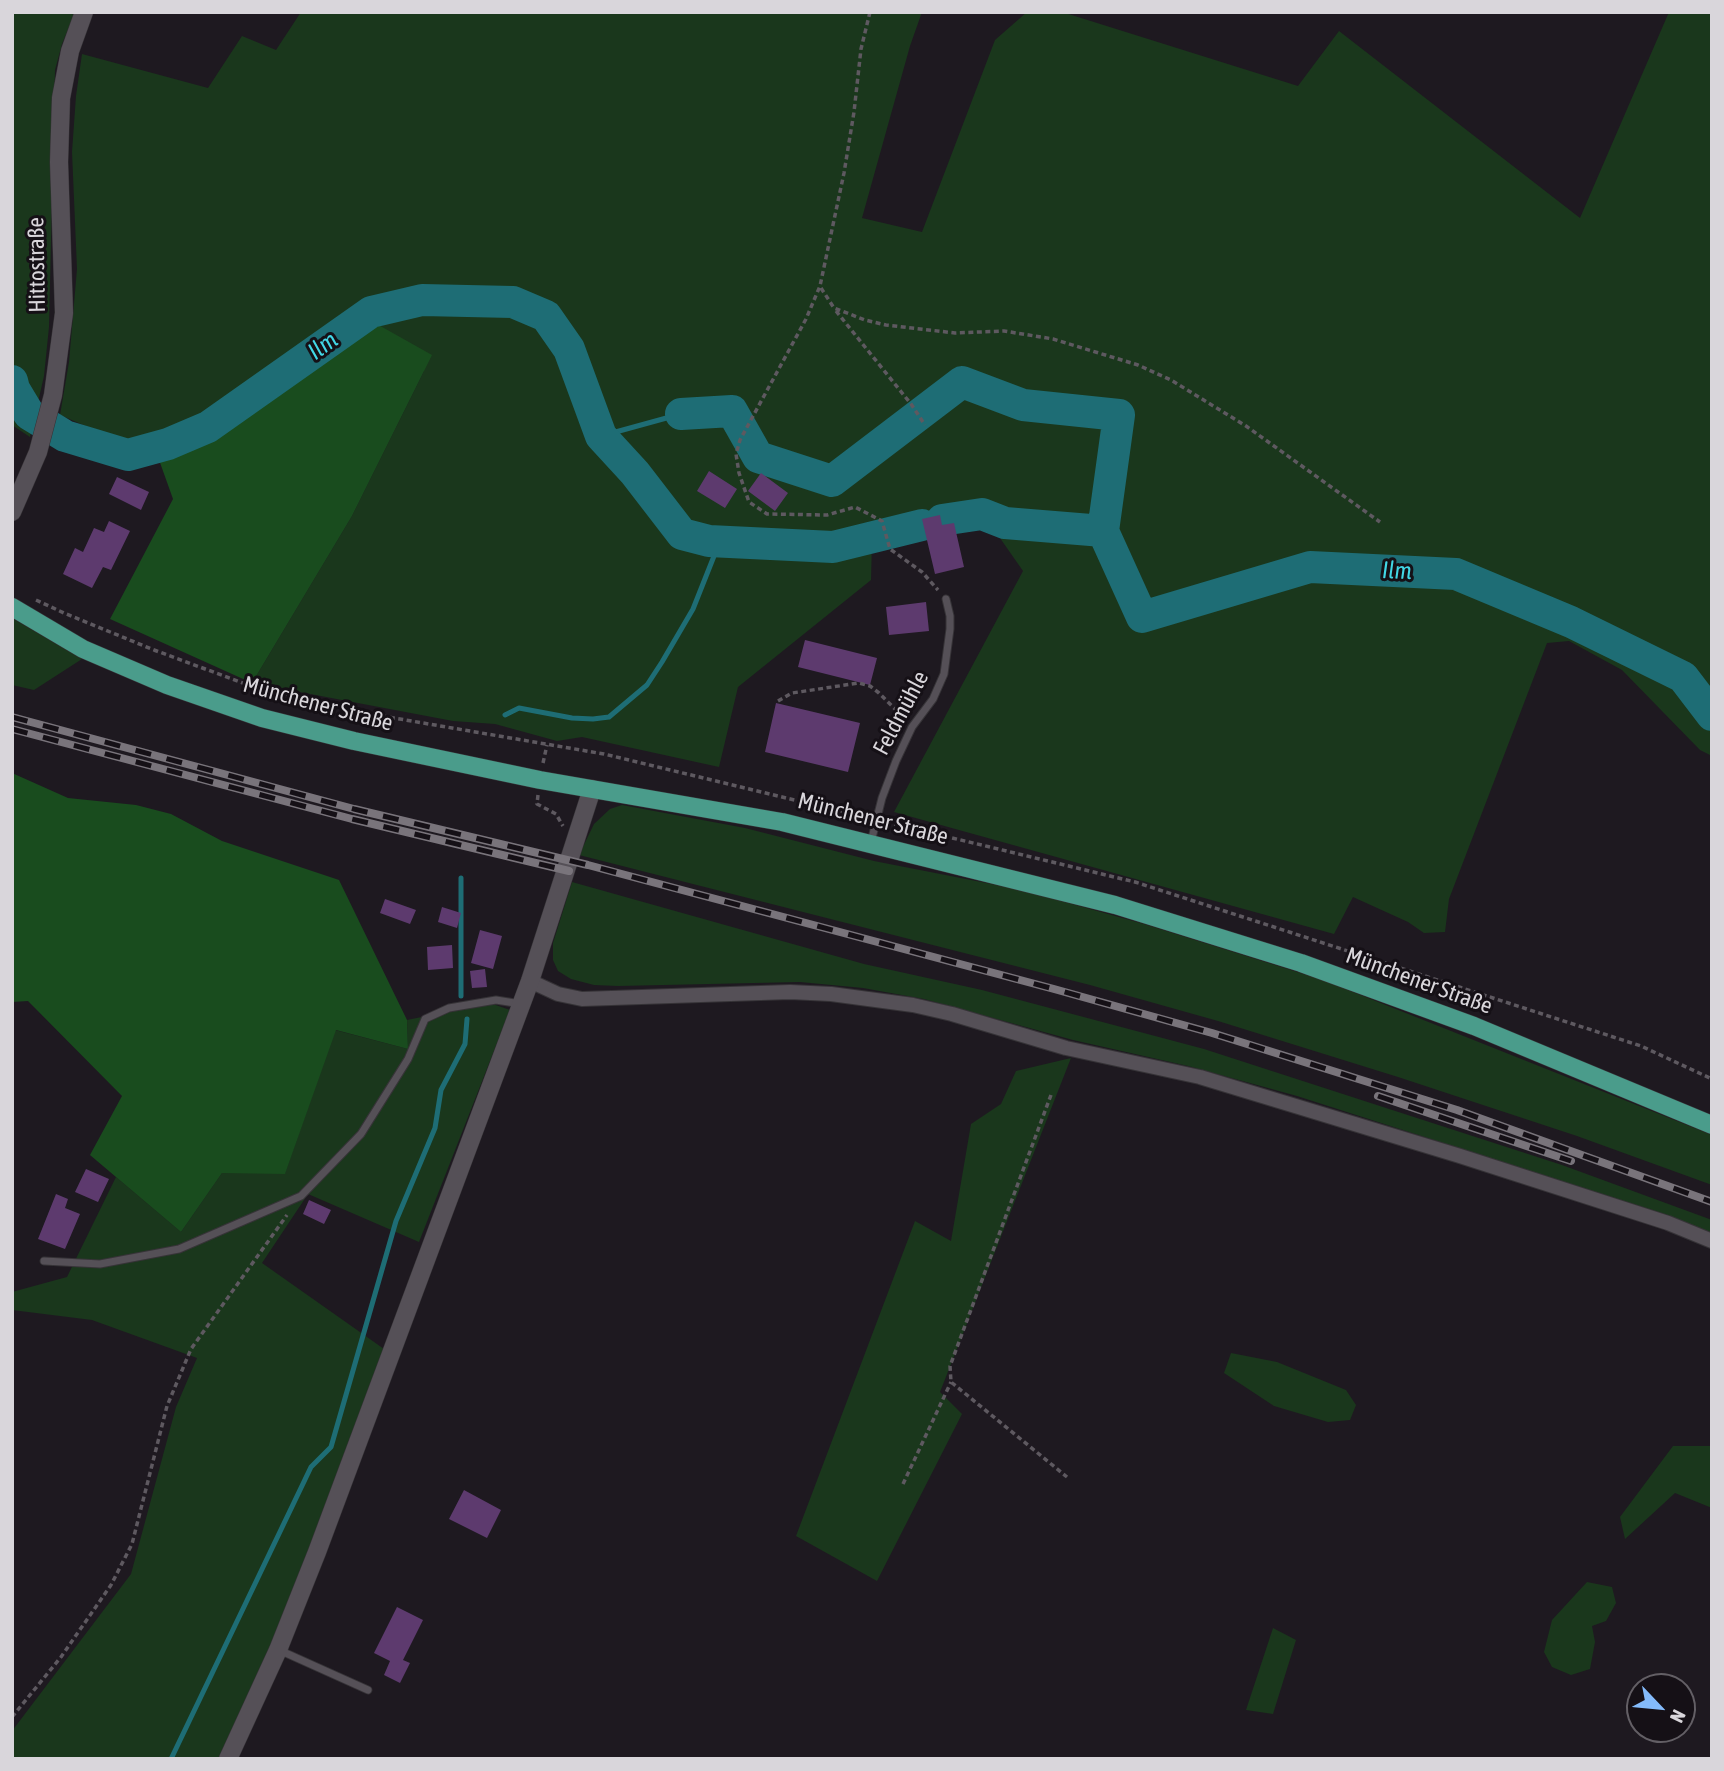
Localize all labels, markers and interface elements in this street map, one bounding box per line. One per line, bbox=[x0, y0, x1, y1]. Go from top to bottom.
street label: Hittostraße bbox=[22, 217, 52, 313]
water label: Ilm bbox=[303, 326, 343, 366]
water label: Ilm bbox=[1382, 556, 1412, 586]
street label: Feldmühle bbox=[867, 666, 935, 760]
street label: Münchener Straße bbox=[240, 671, 396, 737]
street label: Münchener Straße bbox=[795, 787, 951, 851]
street label: Münchener Straße bbox=[1342, 942, 1496, 1020]
north arrow bbox=[1626, 1673, 1696, 1743]
text: N bbox=[1666, 1706, 1690, 1726]

